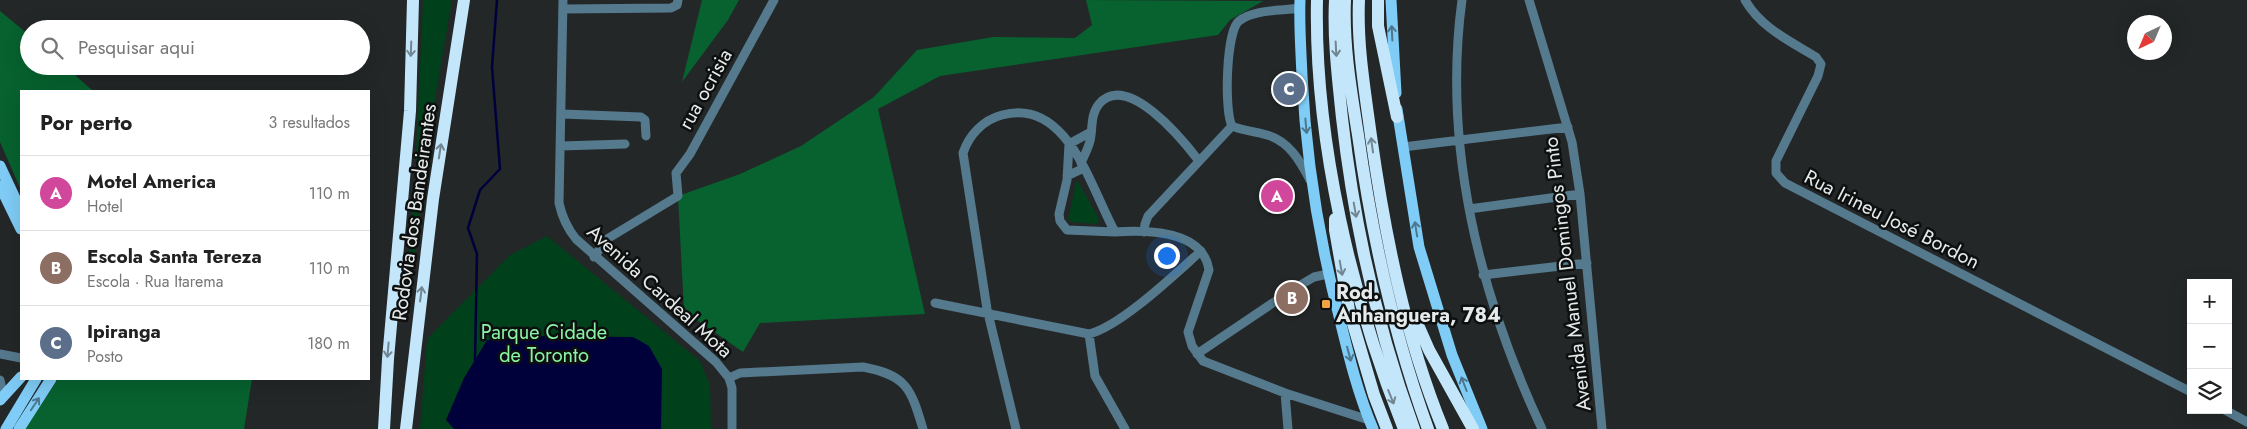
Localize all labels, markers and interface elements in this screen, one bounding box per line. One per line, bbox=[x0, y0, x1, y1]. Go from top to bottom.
north arrow bbox=[2127, 15, 2172, 60]
search box bbox=[20, 20, 370, 75]
one-way arrow bbox=[1388, 25, 1397, 41]
icon: search bbox=[38, 34, 66, 62]
text: Pesquisar aqui bbox=[78, 34, 195, 61]
one-way arrow bbox=[407, 40, 416, 56]
one-way arrow bbox=[1331, 40, 1340, 56]
street label: rua ocrisia bbox=[671, 44, 740, 135]
pin: C bbox=[1273, 70, 1305, 108]
street label: Rodovia dos Bandeirantes bbox=[385, 102, 444, 322]
text: Por perto bbox=[40, 108, 132, 138]
text: 3 resultados bbox=[269, 111, 350, 134]
one-way arrow bbox=[1301, 118, 1310, 134]
street label: Avenida Manuel Domingos Pinto bbox=[1536, 135, 1599, 413]
one-way arrow bbox=[1367, 138, 1377, 154]
one-way arrow bbox=[435, 143, 445, 159]
street label: Rua Irineu José Bordon bbox=[1799, 163, 1985, 276]
text: Motel America bbox=[87, 168, 216, 195]
pin: A bbox=[1261, 177, 1293, 215]
text: A bbox=[50, 182, 62, 205]
text: 110 m bbox=[309, 182, 350, 205]
text: Hotel bbox=[87, 195, 123, 218]
one-way arrow bbox=[1350, 202, 1360, 218]
street label: Avenida Cardeal Mota bbox=[580, 218, 739, 365]
one-way arrow bbox=[1411, 221, 1421, 237]
text: Escola Santa Tereza bbox=[87, 243, 262, 270]
your location bbox=[1154, 243, 1180, 269]
text: B bbox=[51, 257, 61, 280]
text: 110 m bbox=[309, 257, 350, 280]
one-way arrow bbox=[1337, 260, 1347, 276]
text: Escola · Rua Itarema bbox=[87, 270, 223, 293]
place label: Rod. Anhanguera, 784 bbox=[1335, 278, 1501, 330]
pin: B bbox=[1276, 279, 1308, 317]
map controls bbox=[2187, 279, 2232, 414]
button: + bbox=[2187, 279, 2232, 324]
one-way arrow bbox=[416, 286, 426, 302]
marker: Rod. Anhanguera, 784 bbox=[1320, 298, 1332, 310]
text: Ipiranga bbox=[87, 318, 161, 345]
park label: Parque Cidade de Toronto bbox=[481, 318, 607, 370]
button: − bbox=[2187, 324, 2232, 369]
text: C bbox=[50, 332, 62, 355]
text: 180 m bbox=[307, 332, 350, 355]
one-way arrow bbox=[384, 342, 393, 358]
text: Posto bbox=[87, 345, 123, 368]
one-way arrow bbox=[1344, 345, 1354, 361]
button: layers bbox=[2187, 369, 2232, 414]
one-way arrow bbox=[1458, 377, 1468, 392]
one-way arrow bbox=[1388, 390, 1397, 405]
one-way arrow bbox=[30, 397, 40, 411]

